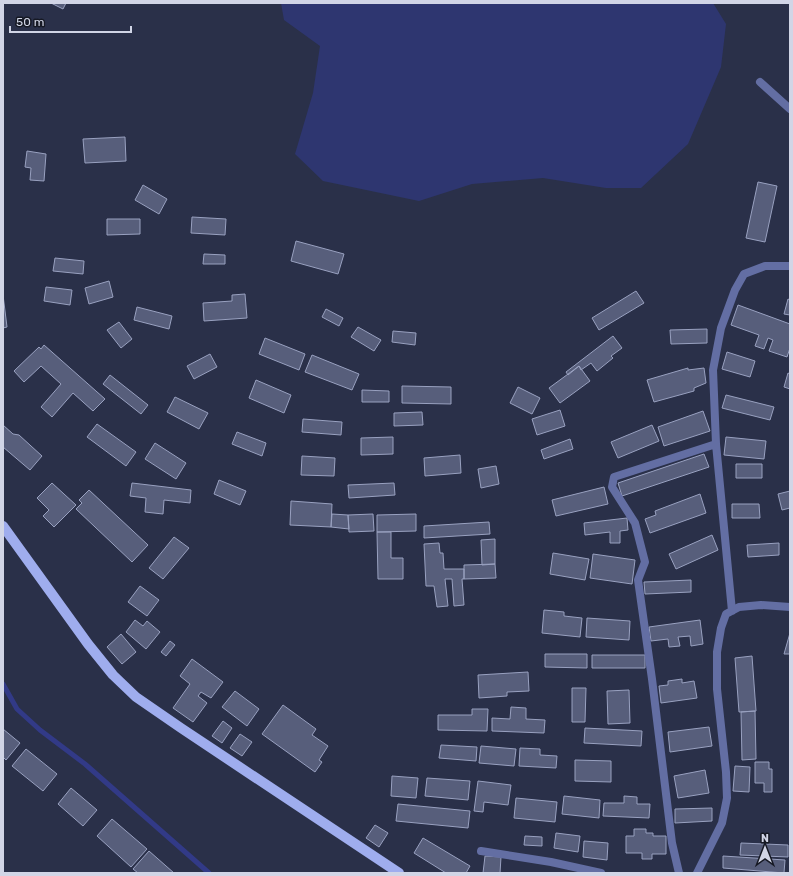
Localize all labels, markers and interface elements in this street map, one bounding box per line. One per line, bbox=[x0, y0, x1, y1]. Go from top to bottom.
scale bar bbox=[10, 8, 131, 34]
text: 50 m bbox=[16, 15, 44, 29]
north arrow bbox=[745, 828, 785, 868]
text: N bbox=[761, 832, 769, 845]

